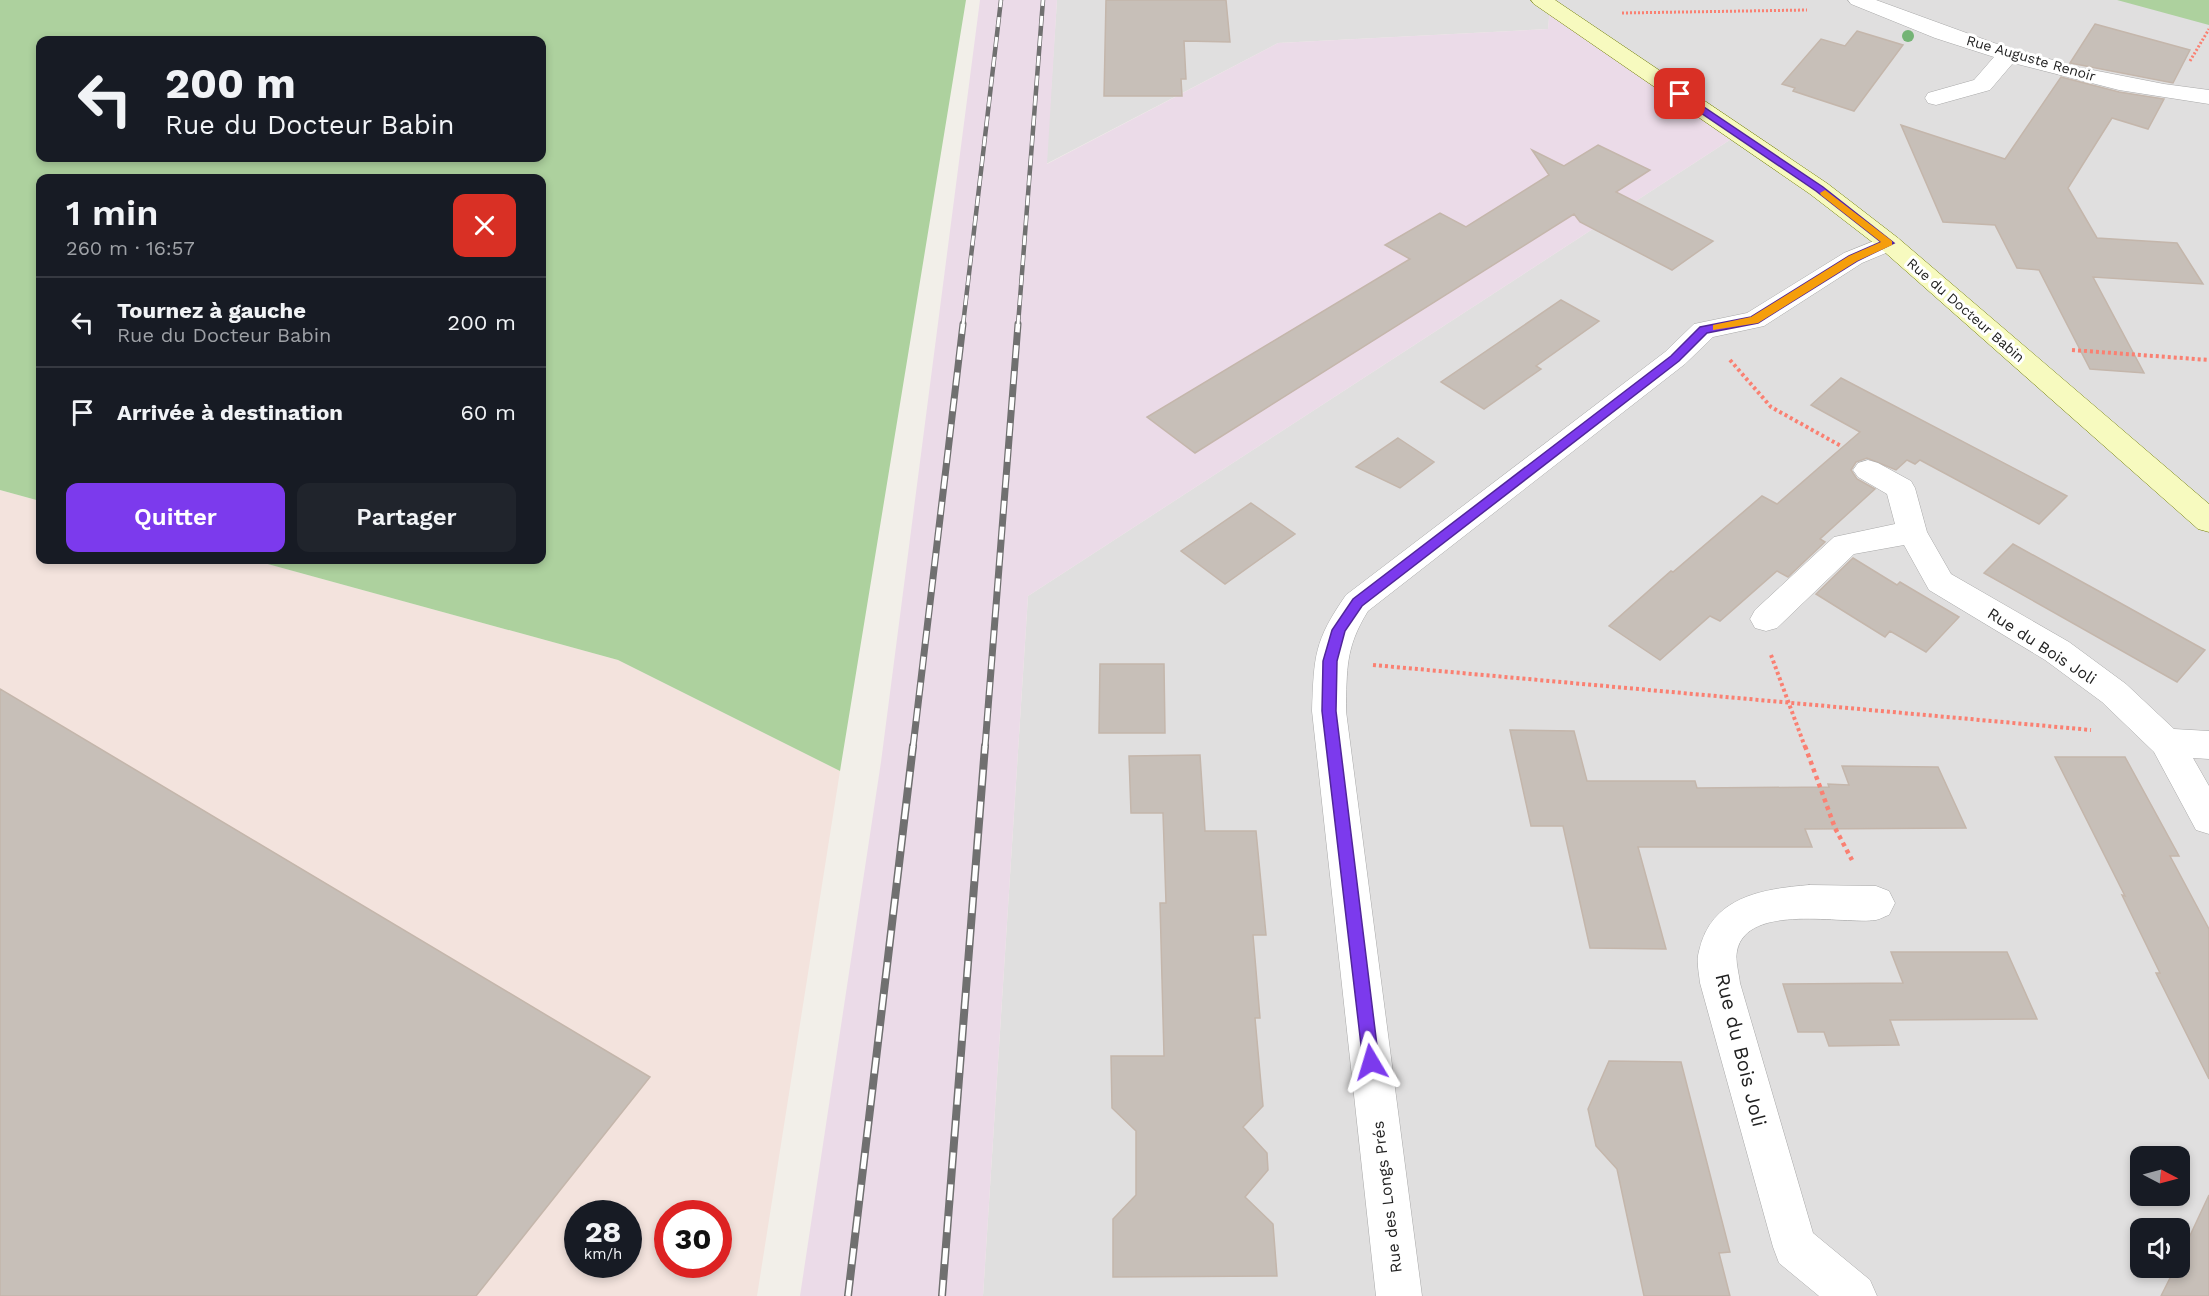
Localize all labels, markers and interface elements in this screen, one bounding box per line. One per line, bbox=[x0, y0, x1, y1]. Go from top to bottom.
street label: Rue Auguste Renoir bbox=[1965, 32, 2098, 84]
text: 200 m bbox=[165, 59, 296, 108]
icon: left bbox=[66, 60, 144, 138]
pin bbox=[1654, 68, 1705, 119]
icon: arrive bbox=[1663, 77, 1696, 110]
text: Rue du Docteur Babin bbox=[165, 109, 455, 141]
text: 1 min bbox=[66, 192, 158, 234]
button: close bbox=[453, 194, 516, 257]
text: 260 m · 16:57 bbox=[66, 236, 195, 260]
street label: Rue du Docteur Babin bbox=[1904, 255, 2028, 365]
text: Tournez à gauche bbox=[117, 298, 306, 323]
icon: left bbox=[66, 306, 99, 339]
text: 200 m bbox=[447, 310, 516, 335]
text: Rue du Docteur Babin bbox=[117, 323, 332, 347]
icon: arrive bbox=[66, 396, 99, 429]
text: Arrivée à destination bbox=[117, 400, 343, 425]
text: 60 m bbox=[460, 400, 516, 425]
button: Quitter bbox=[66, 483, 285, 552]
button: Partager bbox=[297, 483, 516, 552]
street label: Rue du Bois Joli bbox=[1984, 604, 2100, 688]
street label: Rue du Bois Joli bbox=[1710, 971, 1772, 1129]
position arrow bbox=[1339, 1030, 1403, 1094]
street label: Rue des Longs Prés bbox=[1368, 1120, 1406, 1274]
north arrow bbox=[2130, 1146, 2190, 1206]
map controls bbox=[2130, 1146, 2190, 1278]
speed limit sign: 30 bbox=[654, 1200, 732, 1278]
text: 28 bbox=[585, 1214, 621, 1249]
button: sound bbox=[2130, 1218, 2190, 1278]
text: km/h bbox=[584, 1245, 622, 1263]

